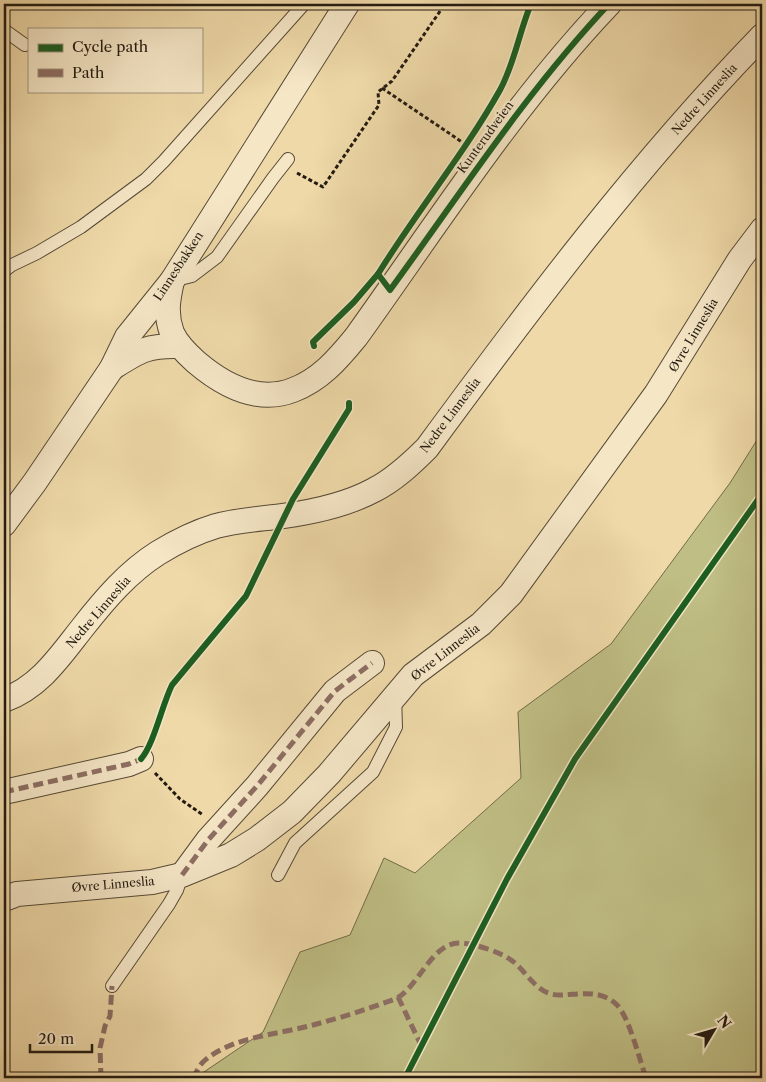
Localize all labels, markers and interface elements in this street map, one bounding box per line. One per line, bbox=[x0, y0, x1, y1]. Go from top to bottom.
legend bbox=[28, 28, 202, 92]
text: Cycle path bbox=[72, 37, 149, 56]
street label: Nedre Linneslia bbox=[668, 60, 740, 138]
text: Path bbox=[72, 63, 105, 82]
street label: Kunterudveien bbox=[454, 98, 517, 176]
street label: Linnesbakken bbox=[150, 228, 206, 304]
street label: Øvre Linneslia bbox=[665, 295, 721, 375]
street label: Nedre Linneslia bbox=[417, 374, 484, 456]
street label: Nedre Linneslia bbox=[63, 572, 134, 651]
street label: Øvre Linneslia bbox=[408, 620, 483, 684]
street label: Øvre Linneslia bbox=[71, 873, 156, 895]
north arrow bbox=[688, 1004, 738, 1054]
text: N bbox=[713, 1012, 735, 1032]
scale bar bbox=[30, 1022, 92, 1054]
text: 20 m bbox=[38, 1029, 74, 1048]

